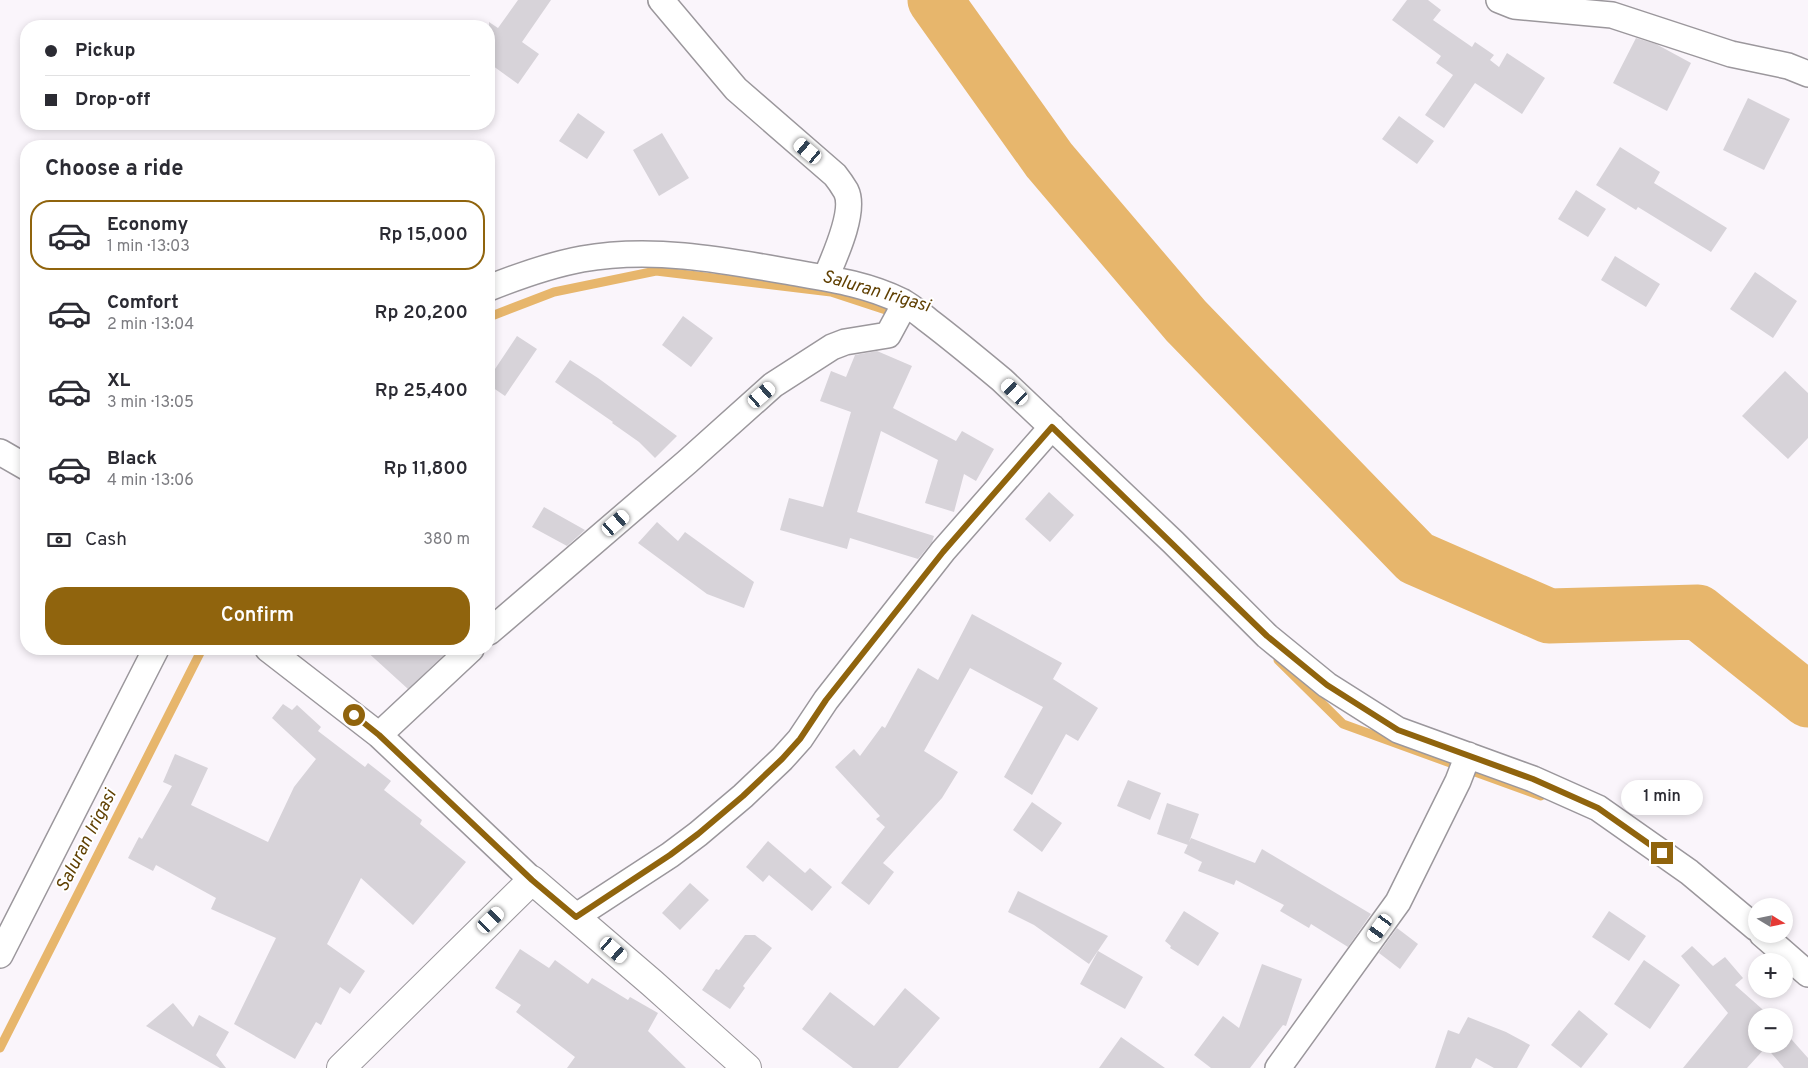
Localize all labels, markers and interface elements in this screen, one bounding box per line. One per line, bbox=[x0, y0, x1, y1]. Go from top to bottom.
text: Pickup bbox=[75, 39, 135, 63]
text: Drop-off bbox=[75, 88, 150, 112]
car bbox=[791, 136, 824, 166]
text: Choose a ride bbox=[45, 156, 183, 183]
icon: car bbox=[47, 213, 92, 258]
text: Economy bbox=[107, 213, 188, 237]
text: Rp 15,000 bbox=[379, 223, 468, 247]
text: 1 min · 13:03 bbox=[107, 237, 190, 257]
water label: Saluran Irigasi bbox=[819, 266, 934, 319]
icon: car bbox=[47, 291, 92, 336]
text: Comfort bbox=[107, 291, 179, 315]
text: Rp 20,200 bbox=[374, 301, 468, 325]
text: 2 min · 13:04 bbox=[107, 315, 194, 335]
icon: car bbox=[47, 369, 92, 414]
text: XL bbox=[107, 369, 130, 393]
car bbox=[998, 376, 1031, 408]
text: Rp 25,400 bbox=[375, 379, 468, 403]
car bbox=[745, 379, 778, 411]
text: 3 min · 13:05 bbox=[107, 393, 194, 413]
icon: car bbox=[47, 447, 92, 492]
text: Black bbox=[107, 447, 157, 471]
text: Rp 11,800 bbox=[384, 457, 468, 481]
text: 4 min · 13:06 bbox=[107, 471, 194, 491]
car bbox=[599, 507, 632, 539]
icon: cash bbox=[45, 526, 73, 554]
text: Cash bbox=[85, 528, 127, 552]
text: 380 m bbox=[423, 530, 470, 550]
button: Confirm bbox=[45, 587, 470, 645]
route start bbox=[343, 704, 365, 726]
callout: 1 min bbox=[1621, 780, 1703, 816]
water label: Saluran Irigasi bbox=[51, 785, 123, 896]
text: 1 min bbox=[1643, 787, 1681, 807]
route end bbox=[1651, 842, 1673, 864]
north arrow bbox=[1748, 898, 1792, 942]
map controls bbox=[1748, 898, 1793, 1053]
car bbox=[474, 904, 507, 936]
car bbox=[1365, 911, 1394, 945]
car bbox=[597, 934, 630, 966]
button: + bbox=[1748, 953, 1793, 998]
button: − bbox=[1748, 1008, 1793, 1053]

